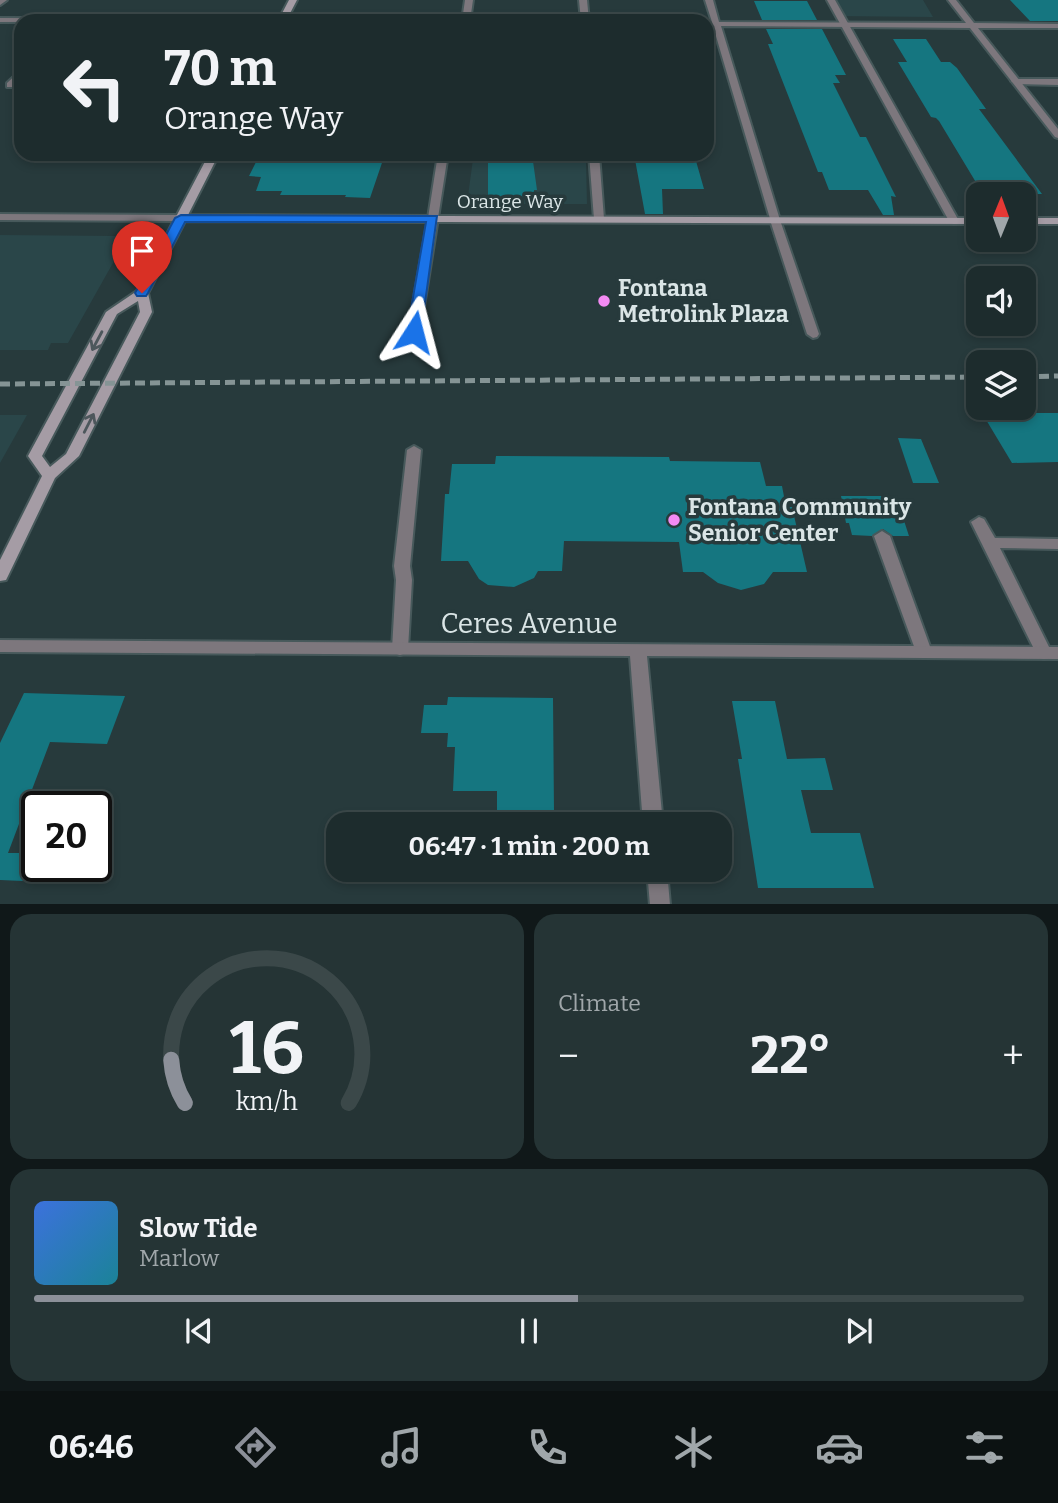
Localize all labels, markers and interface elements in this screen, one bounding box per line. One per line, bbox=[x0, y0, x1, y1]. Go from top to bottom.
text: 70 m bbox=[164, 39, 276, 98]
icon: left bbox=[49, 42, 140, 133]
text: Orange Way bbox=[164, 99, 343, 137]
north arrow bbox=[966, 182, 1036, 252]
map controls bbox=[966, 182, 1036, 420]
street label: Orange Way bbox=[457, 190, 564, 213]
pin bbox=[112, 221, 172, 293]
icon: arrive bbox=[123, 232, 161, 270]
button: sound bbox=[966, 266, 1036, 336]
place label: Fontana Metrolink Plaza bbox=[618, 274, 789, 328]
marker: Fontana Metrolink Plaza bbox=[596, 293, 612, 309]
position arrow bbox=[377, 295, 451, 369]
one-way arrow bbox=[89, 331, 103, 351]
button: layers bbox=[966, 350, 1036, 420]
one-way arrow bbox=[83, 413, 97, 434]
place label: Fontana Community Senior Center bbox=[688, 493, 911, 547]
marker: Fontana Community Senior Center bbox=[666, 512, 682, 528]
street label: Ceres Avenue bbox=[440, 607, 618, 640]
speed limit sign: 20 bbox=[21, 791, 112, 882]
text: 06:47 · 1 min · 200 m bbox=[408, 831, 650, 862]
text: Climate bbox=[558, 989, 641, 1017]
text: 16 bbox=[230, 1005, 304, 1092]
text: 22° bbox=[750, 1024, 831, 1087]
text: − bbox=[558, 1033, 579, 1079]
text: + bbox=[1002, 1033, 1024, 1079]
text: km/h bbox=[236, 1086, 298, 1116]
text: Slow Tide bbox=[139, 1213, 258, 1244]
text: Marlow bbox=[139, 1244, 219, 1272]
icon: previous bbox=[180, 1312, 218, 1350]
icon: pause bbox=[510, 1312, 548, 1350]
icon: next bbox=[840, 1312, 878, 1350]
icon: directions bbox=[231, 1423, 280, 1472]
icon: music bbox=[377, 1423, 426, 1472]
icon: phone bbox=[523, 1423, 572, 1472]
icon: climate bbox=[669, 1423, 718, 1472]
icon: car bbox=[815, 1423, 864, 1472]
icon: filters bbox=[960, 1423, 1009, 1472]
text: 06:46 bbox=[48, 1428, 134, 1466]

